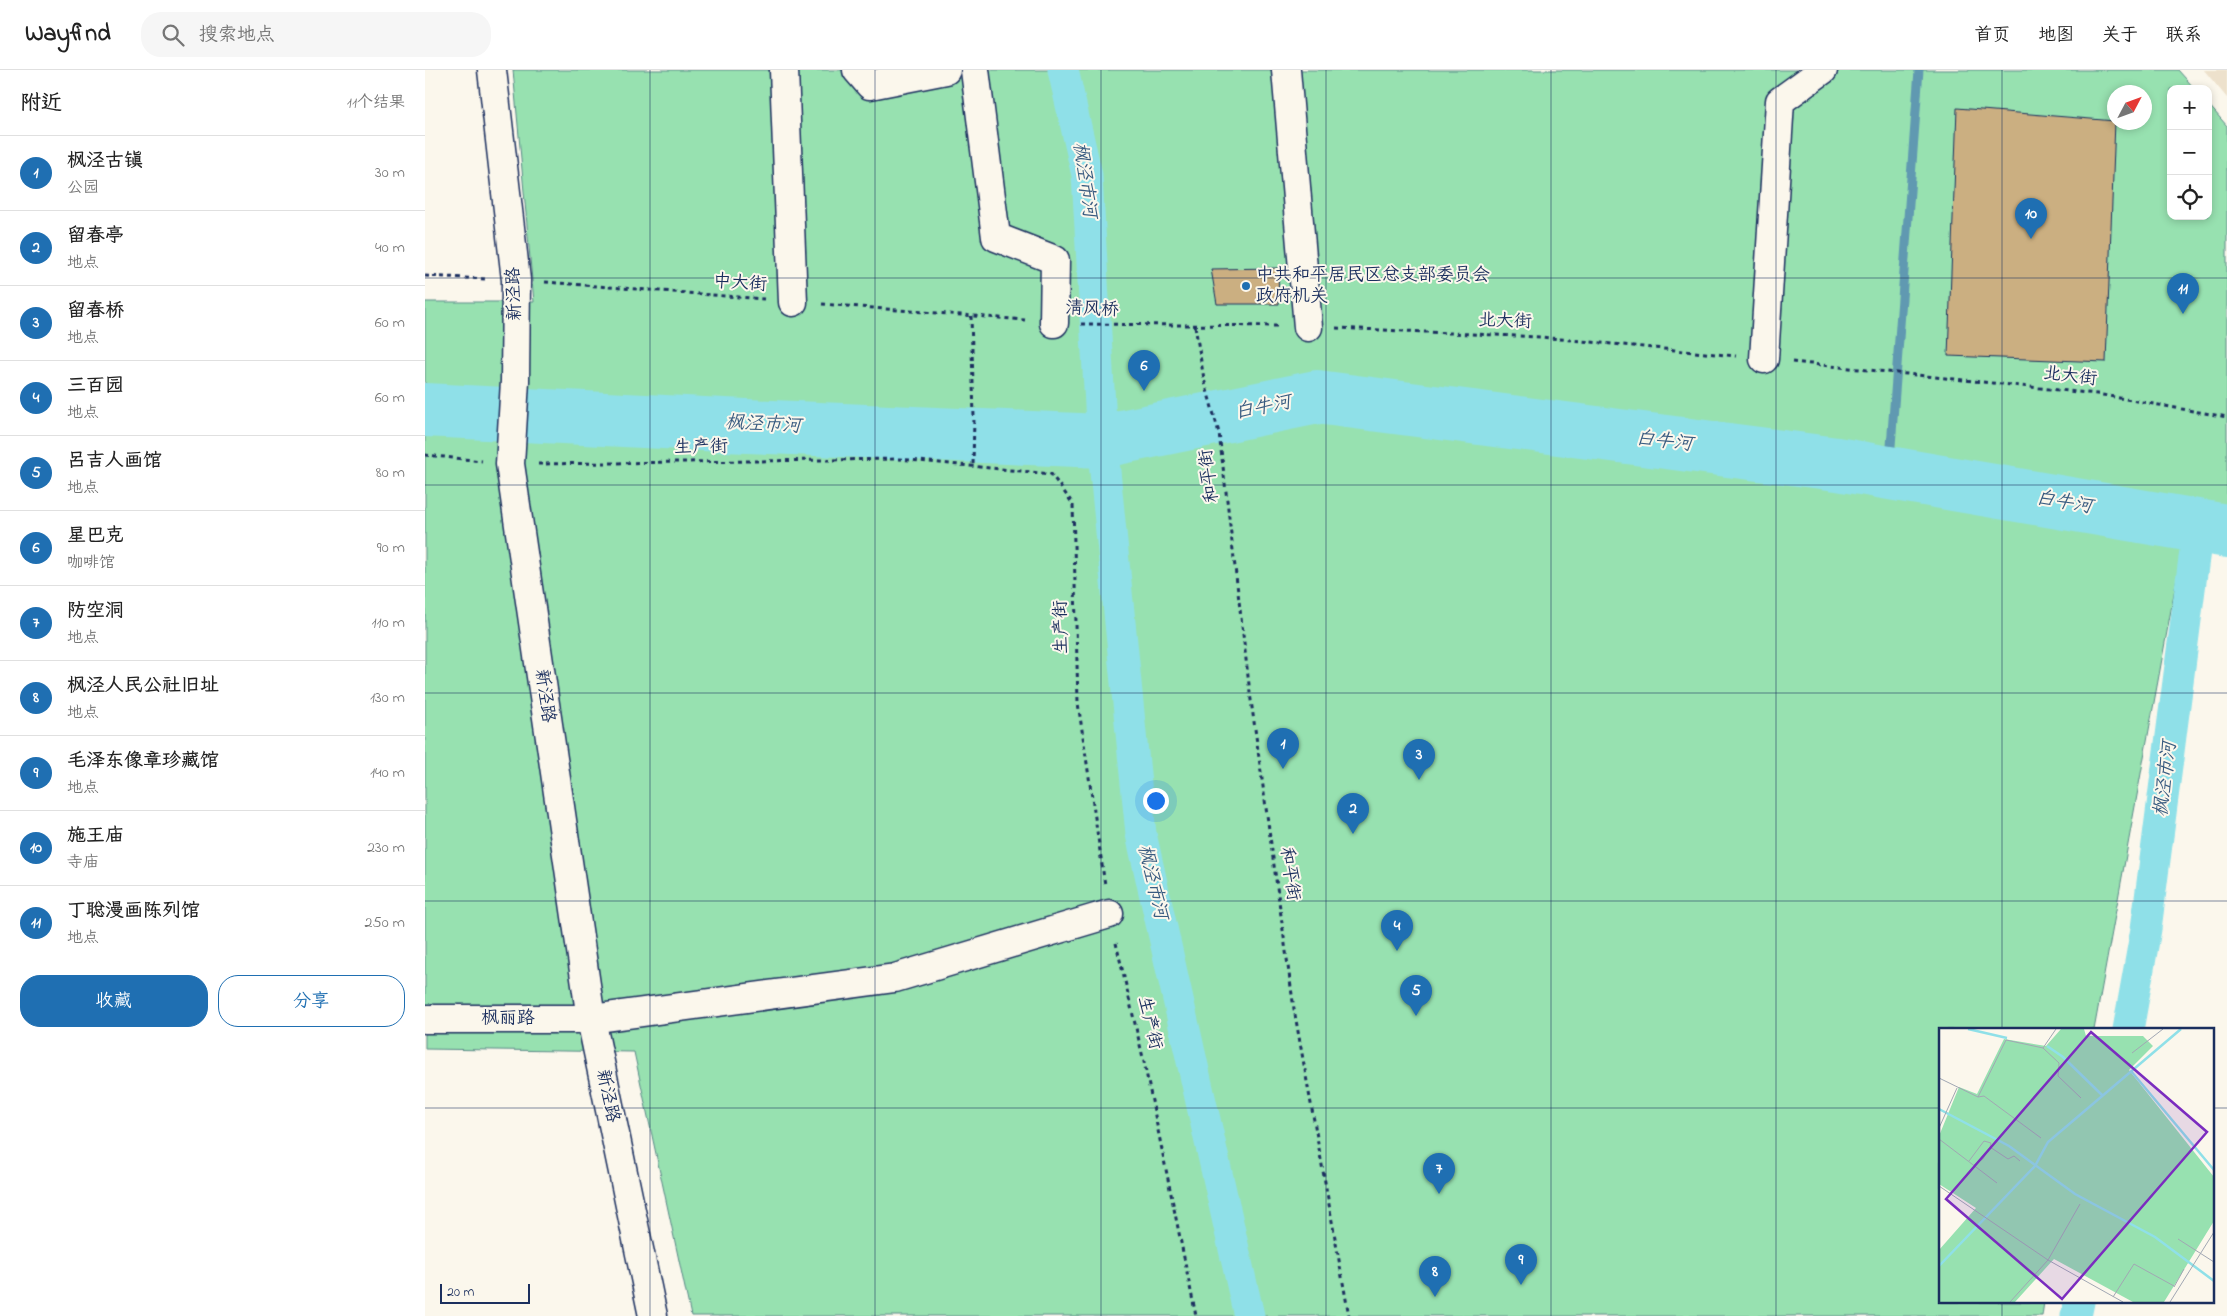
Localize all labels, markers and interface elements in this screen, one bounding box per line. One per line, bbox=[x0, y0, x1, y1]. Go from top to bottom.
search box bbox=[141, 12, 491, 57]
text: Wayfind bbox=[25, 17, 111, 52]
icon: search bbox=[159, 21, 187, 49]
text: 搜索地点 bbox=[199, 22, 275, 49]
text: 首页 bbox=[1974, 23, 2010, 49]
text: 地图 bbox=[2038, 23, 2074, 49]
text: 关于 bbox=[2102, 23, 2138, 49]
text: 联系 bbox=[2166, 23, 2202, 49]
north arrow bbox=[2107, 85, 2152, 130]
map controls bbox=[2167, 85, 2212, 220]
button: + bbox=[2167, 85, 2212, 130]
text: 附近 bbox=[20, 89, 62, 119]
text: 11个结果 bbox=[347, 91, 405, 115]
button: − bbox=[2167, 130, 2212, 175]
water label: 枫泾市河 bbox=[1065, 140, 1103, 222]
text: 枫泾古镇 bbox=[67, 148, 143, 175]
text: 1 bbox=[33, 161, 39, 185]
text: 30 m bbox=[375, 161, 405, 185]
button: locate bbox=[2167, 175, 2212, 220]
text: 公园 bbox=[67, 176, 99, 200]
pin: 10 bbox=[2015, 198, 2047, 239]
text: 留春亭 bbox=[67, 223, 124, 250]
text: 2 bbox=[32, 236, 40, 260]
text: 40 m bbox=[375, 236, 405, 260]
text: 地点 bbox=[67, 251, 99, 275]
place label: 中共和平居民区总支部委员会 政府机关 bbox=[1256, 263, 1490, 310]
street label: 新泾路 bbox=[501, 267, 529, 321]
street label: 中大街 bbox=[712, 269, 768, 299]
pin: 11 bbox=[2167, 273, 2199, 314]
marker: 中共和平居民区总支部委员会 政府机关 bbox=[1240, 280, 1252, 292]
street label: 清风桥 bbox=[1065, 296, 1119, 324]
text: 留春桥 bbox=[67, 298, 124, 325]
street label: 北大街 bbox=[1478, 308, 1532, 336]
text: 3 bbox=[33, 311, 39, 335]
text: 60 m bbox=[375, 311, 405, 335]
text: 地点 bbox=[67, 326, 99, 350]
pin: 6 bbox=[1128, 350, 1160, 391]
street label: 北大街 bbox=[2042, 361, 2098, 393]
text: 三百园 bbox=[67, 373, 124, 400]
text: 4 bbox=[33, 386, 39, 410]
text: 60 m bbox=[375, 386, 405, 410]
water label: 白牛河 bbox=[1232, 389, 1296, 427]
text: 地点 bbox=[67, 401, 99, 425]
water label: 枫泾市河 bbox=[724, 410, 805, 441]
water label: 白牛河 bbox=[1634, 425, 1697, 459]
street label: 生产街 bbox=[674, 435, 728, 461]
text: 吕吉人画馆 bbox=[67, 448, 162, 475]
street label: 和平街 bbox=[1194, 448, 1226, 504]
text: 5 bbox=[31, 461, 41, 485]
text: 80 m bbox=[376, 461, 405, 485]
text: 地点 bbox=[67, 476, 99, 500]
water label: 白牛河 bbox=[2034, 485, 2097, 522]
text: 星巴克 bbox=[67, 523, 124, 550]
text: 6 bbox=[32, 536, 40, 560]
text: 90 m bbox=[377, 536, 405, 560]
text: 咖啡馆 bbox=[67, 551, 115, 575]
text: 防空洞 bbox=[67, 598, 124, 625]
street label: 生产街 bbox=[1049, 600, 1075, 654]
text: 7 bbox=[33, 611, 39, 635]
text: 110 m bbox=[371, 611, 405, 635]
text: 地点 bbox=[67, 626, 99, 650]
street label: 新泾路 bbox=[527, 667, 561, 725]
text: 枫泾人民公社旧址 bbox=[67, 673, 219, 700]
text: 8 bbox=[33, 686, 39, 710]
text: 130 m bbox=[370, 686, 405, 710]
text: 地点 bbox=[67, 701, 99, 725]
pin: 1 bbox=[1267, 728, 1299, 769]
water label: 枫泾市河 bbox=[2148, 737, 2184, 818]
pin: 3 bbox=[1403, 739, 1435, 780]
text: 毛泽东像章珍藏馆 bbox=[67, 748, 219, 775]
text: 9 bbox=[34, 761, 38, 785]
text: 140 m bbox=[370, 761, 405, 785]
text: 地点 bbox=[67, 776, 99, 800]
your location bbox=[1143, 788, 1169, 814]
pin: 2 bbox=[1337, 793, 1369, 834]
text: 施王庙 bbox=[67, 823, 124, 850]
text: 10 bbox=[30, 836, 42, 860]
text: 230 m bbox=[367, 836, 405, 860]
water label: 枫泾市河 bbox=[1130, 842, 1174, 925]
street label: 和平街 bbox=[1272, 845, 1306, 903]
text: 寺庙 bbox=[67, 851, 99, 875]
text: 丁聪漫画陈列馆 bbox=[67, 898, 200, 925]
pin: 4 bbox=[1381, 910, 1413, 951]
text: 11 bbox=[31, 911, 41, 935]
text: 250 m bbox=[365, 911, 405, 935]
text: 地点 bbox=[67, 926, 99, 950]
button: 收藏 bbox=[20, 975, 208, 1027]
button: 分享 bbox=[218, 975, 405, 1027]
pin: 5 bbox=[1400, 975, 1432, 1016]
street label: 生产街 bbox=[1130, 994, 1168, 1052]
street label: 枫丽路 bbox=[481, 1006, 535, 1032]
inset map bbox=[1939, 1028, 2215, 1304]
street label: 新泾路 bbox=[589, 1067, 625, 1125]
pin: 7 bbox=[1423, 1153, 1455, 1194]
pin: 9 bbox=[1505, 1244, 1537, 1285]
pin: 8 bbox=[1419, 1256, 1451, 1297]
scale bar bbox=[440, 1281, 530, 1304]
text: 20 m bbox=[447, 1282, 474, 1303]

